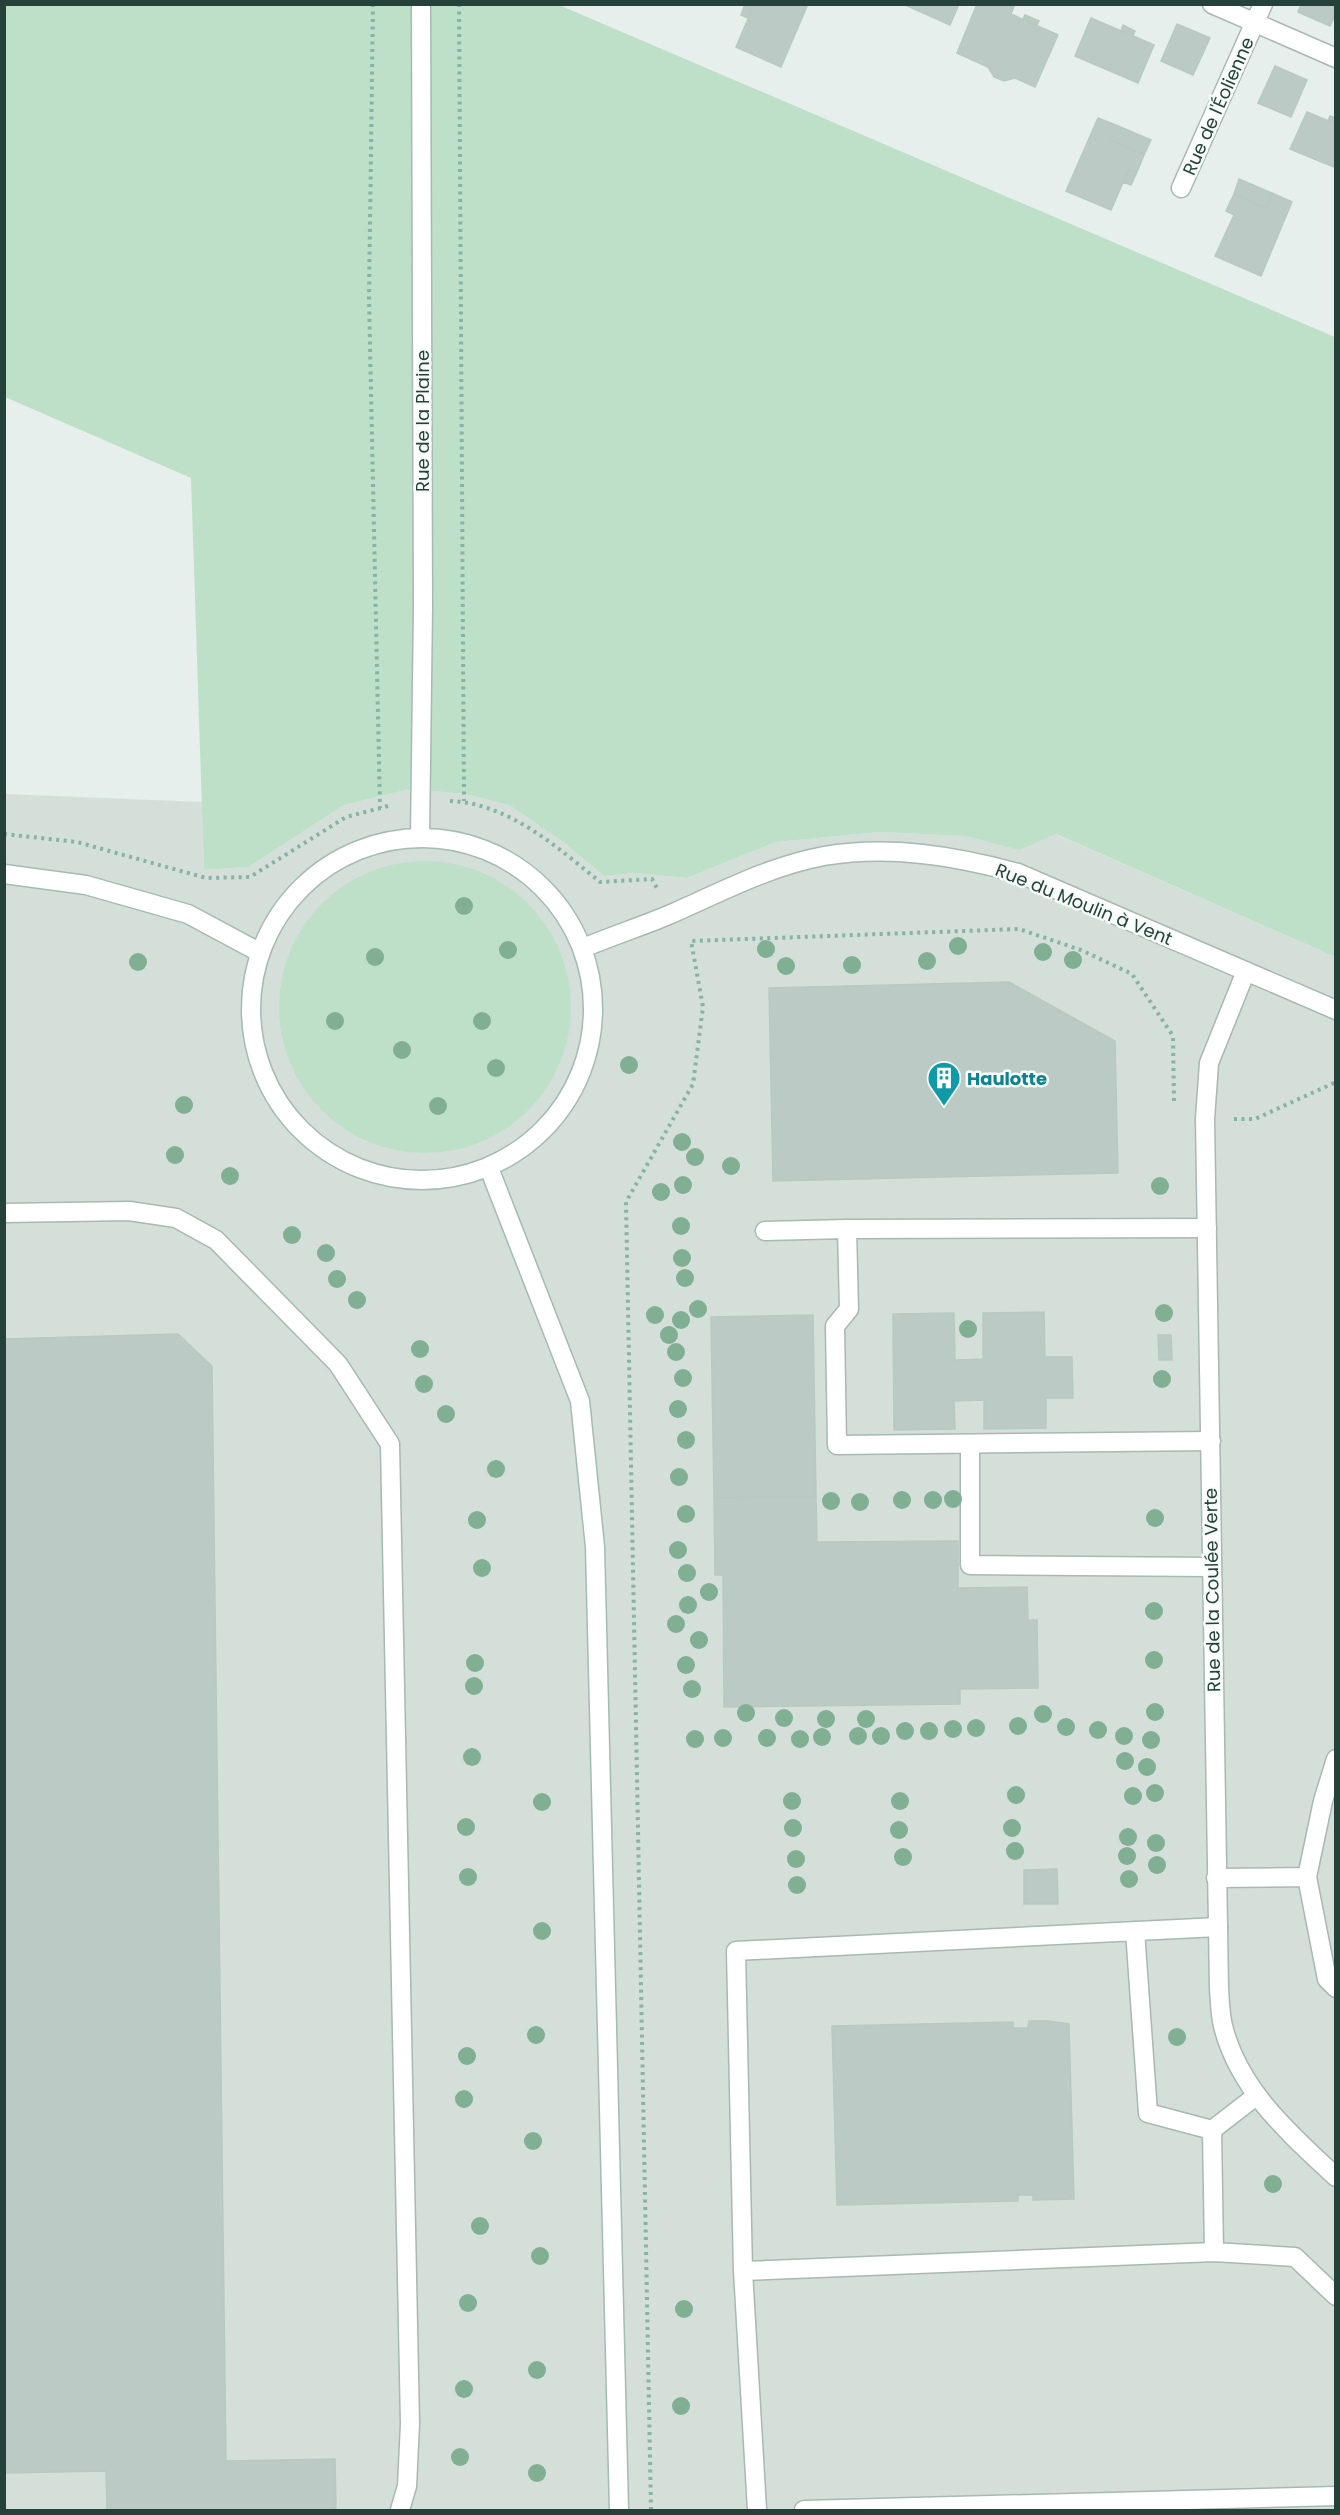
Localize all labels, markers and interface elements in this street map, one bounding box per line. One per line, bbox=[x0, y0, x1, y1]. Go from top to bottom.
street label: Rue de l'Éolienne bbox=[1176, 33, 1260, 179]
street label: Rue de la Plaine bbox=[410, 350, 435, 492]
street label: Rue du Moulin à Vent bbox=[992, 857, 1176, 951]
building icon: Haulotte bbox=[926, 1060, 962, 1107]
place label: Haulotte bbox=[967, 1066, 1047, 1091]
street label: Rue de la Coulée Verte bbox=[1198, 1488, 1226, 1692]

